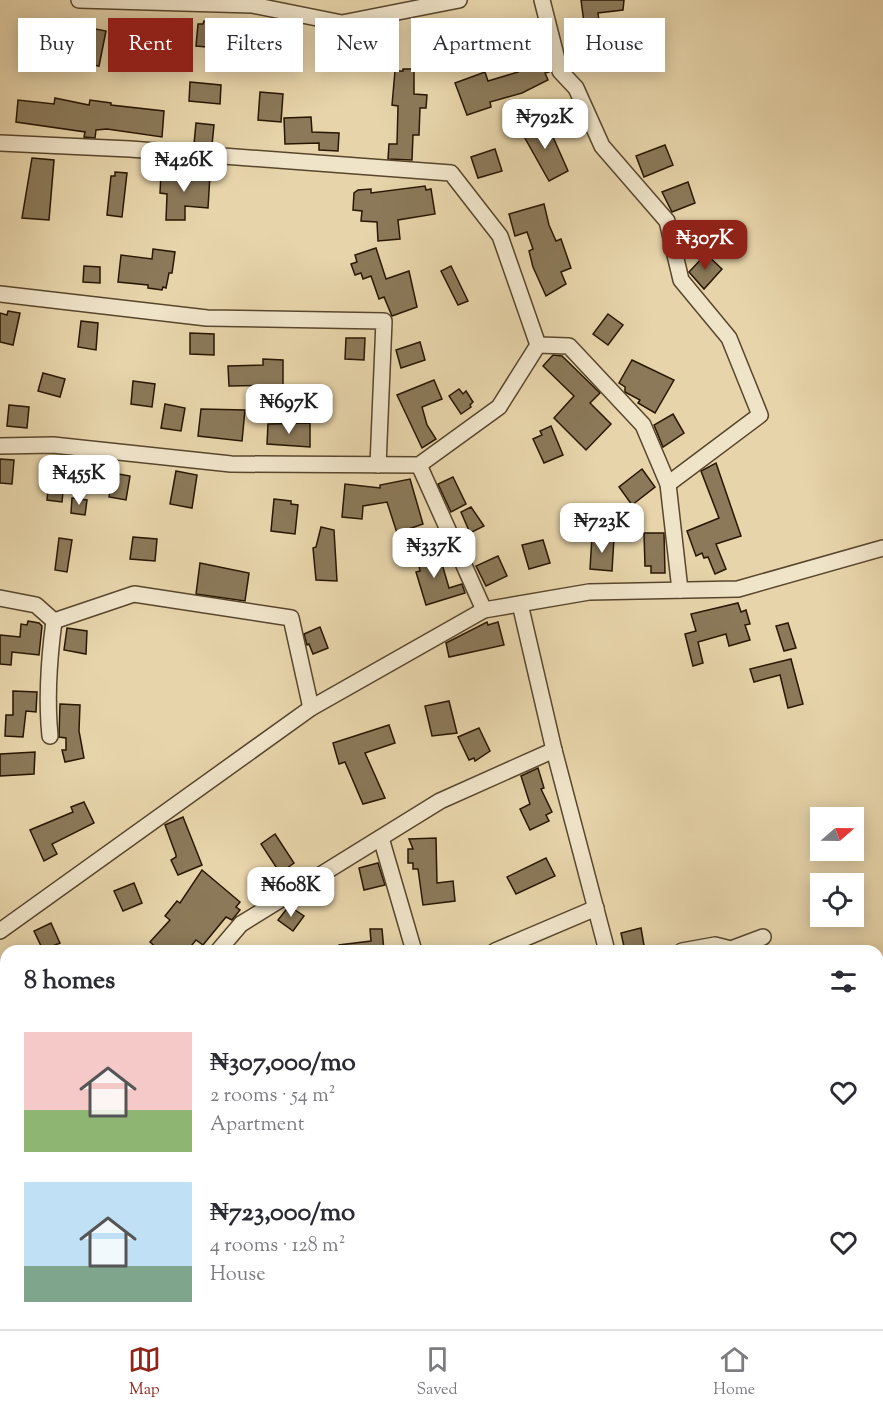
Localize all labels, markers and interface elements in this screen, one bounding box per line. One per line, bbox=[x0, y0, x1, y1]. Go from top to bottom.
chip: Buy bbox=[18, 18, 96, 72]
chip: Rent bbox=[108, 18, 193, 72]
chip: Filters bbox=[205, 18, 303, 72]
chip: New bbox=[315, 18, 399, 72]
chip: Apartment bbox=[411, 18, 552, 72]
chip: House bbox=[564, 18, 665, 72]
pin: ₦792K bbox=[503, 99, 587, 150]
text: ₦792K bbox=[516, 104, 574, 133]
pin: ₦426K bbox=[142, 142, 226, 193]
text: ₦426K bbox=[155, 147, 213, 176]
pin: ₦307K bbox=[663, 220, 747, 271]
text: ₦307K bbox=[676, 225, 734, 254]
pin: ₦697K bbox=[247, 384, 331, 435]
text: ₦697K bbox=[260, 389, 318, 418]
pin: ₦455K bbox=[37, 455, 121, 506]
text: ₦455K bbox=[53, 460, 105, 489]
pin: ₦723K bbox=[560, 503, 644, 554]
text: ₦723K bbox=[574, 508, 630, 537]
pin: ₦337K bbox=[392, 528, 476, 579]
text: ₦337K bbox=[406, 533, 462, 562]
north arrow bbox=[810, 807, 864, 861]
map controls bbox=[810, 807, 864, 927]
pin: ₦608K bbox=[249, 867, 333, 918]
text: ₦608K bbox=[261, 872, 321, 901]
button: locate bbox=[810, 873, 864, 927]
text: 8 homes bbox=[24, 963, 115, 1000]
icon: filters bbox=[827, 965, 860, 998]
text: ₦307,000/mo bbox=[210, 1045, 356, 1082]
icon: home bbox=[72, 1056, 144, 1128]
icon: heart bbox=[827, 1076, 860, 1109]
text: 2 rooms · 54 m² bbox=[210, 1082, 335, 1111]
text: Apartment bbox=[210, 1111, 305, 1140]
text: ₦723,000/mo bbox=[210, 1195, 355, 1232]
icon: home bbox=[72, 1206, 144, 1278]
icon: heart bbox=[827, 1226, 860, 1259]
text: 4 rooms · 128 m² bbox=[210, 1232, 345, 1261]
text: House bbox=[210, 1261, 265, 1290]
tab: Map bbox=[128, 1343, 161, 1402]
tab: Saved bbox=[416, 1343, 458, 1402]
tab: Home bbox=[713, 1343, 755, 1402]

